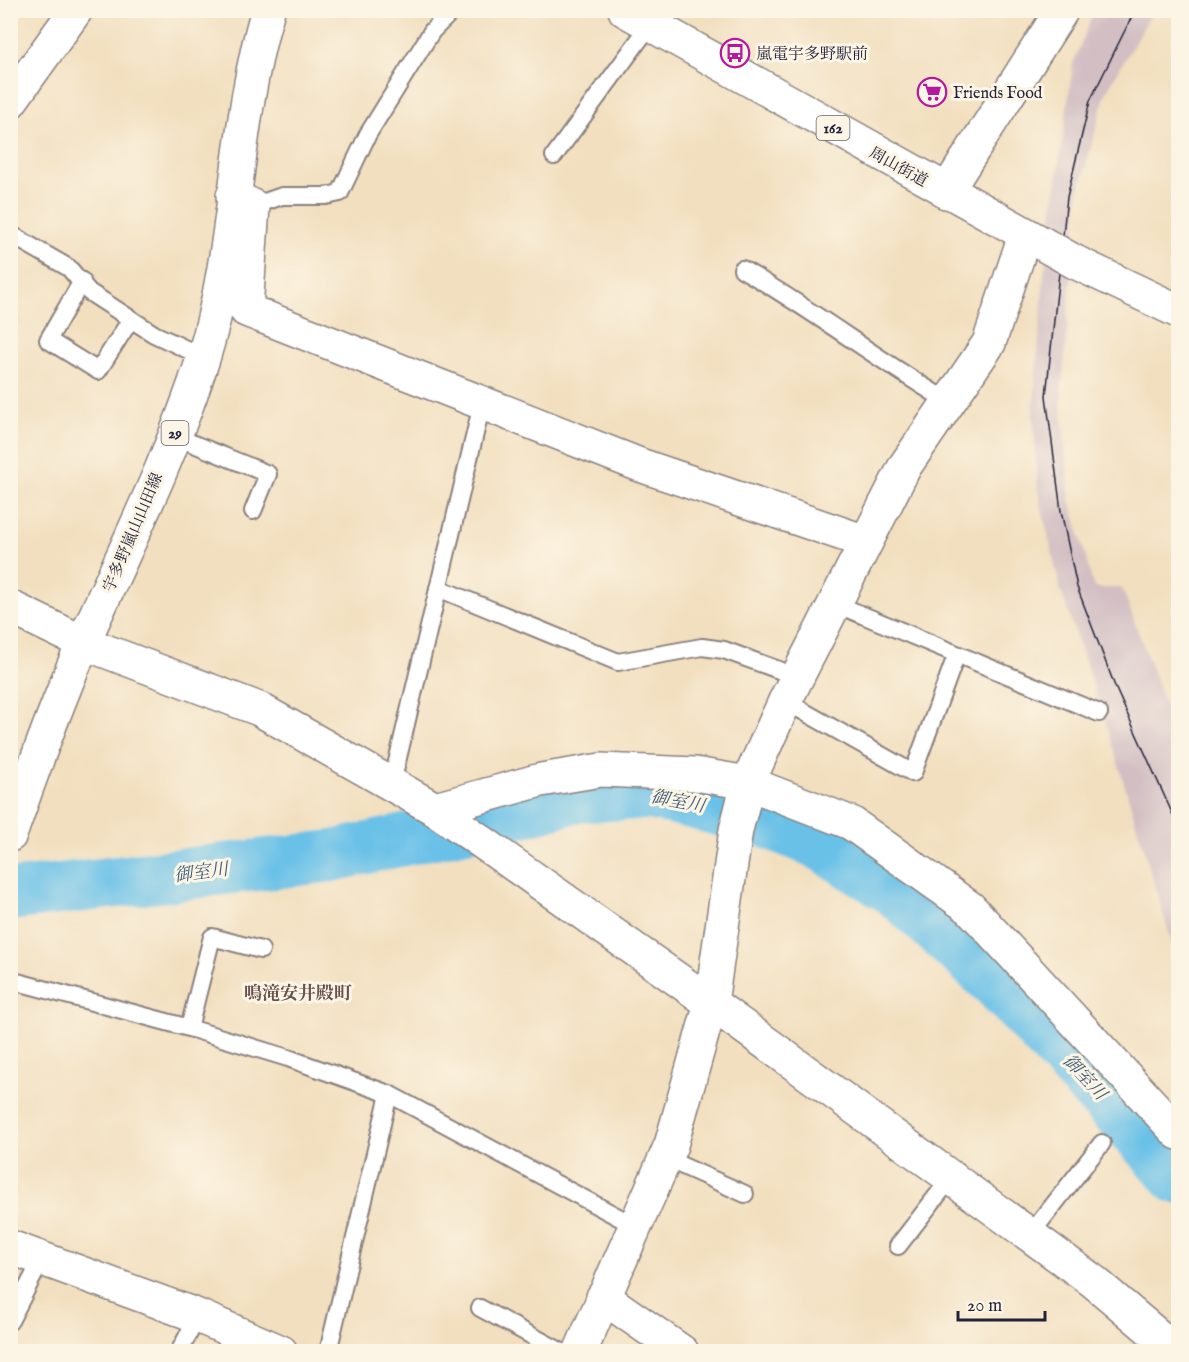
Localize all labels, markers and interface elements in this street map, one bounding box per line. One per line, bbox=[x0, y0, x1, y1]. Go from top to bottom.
bus stop icon: 嵐電宇多野駅前 bbox=[719, 37, 751, 69]
place label: 嵐電宇多野駅前 bbox=[756, 45, 868, 65]
supermarket icon: Friends Food bbox=[916, 76, 948, 108]
place label: Friends Food bbox=[953, 84, 1043, 104]
road number: 162 bbox=[816, 116, 850, 140]
street label: 周山街道 bbox=[865, 143, 931, 192]
road number: 29 bbox=[162, 421, 188, 445]
street label: 宇多野嵐山山田線 bbox=[100, 470, 168, 596]
water label: 御室川 bbox=[649, 786, 708, 819]
water label: 御室川 bbox=[173, 859, 231, 888]
district label: 鳴滝安井殿町 bbox=[244, 983, 352, 1006]
water label: 御室川 bbox=[1057, 1050, 1112, 1107]
scale bar bbox=[958, 1284, 1045, 1322]
text: 20 m bbox=[967, 1295, 1002, 1318]

